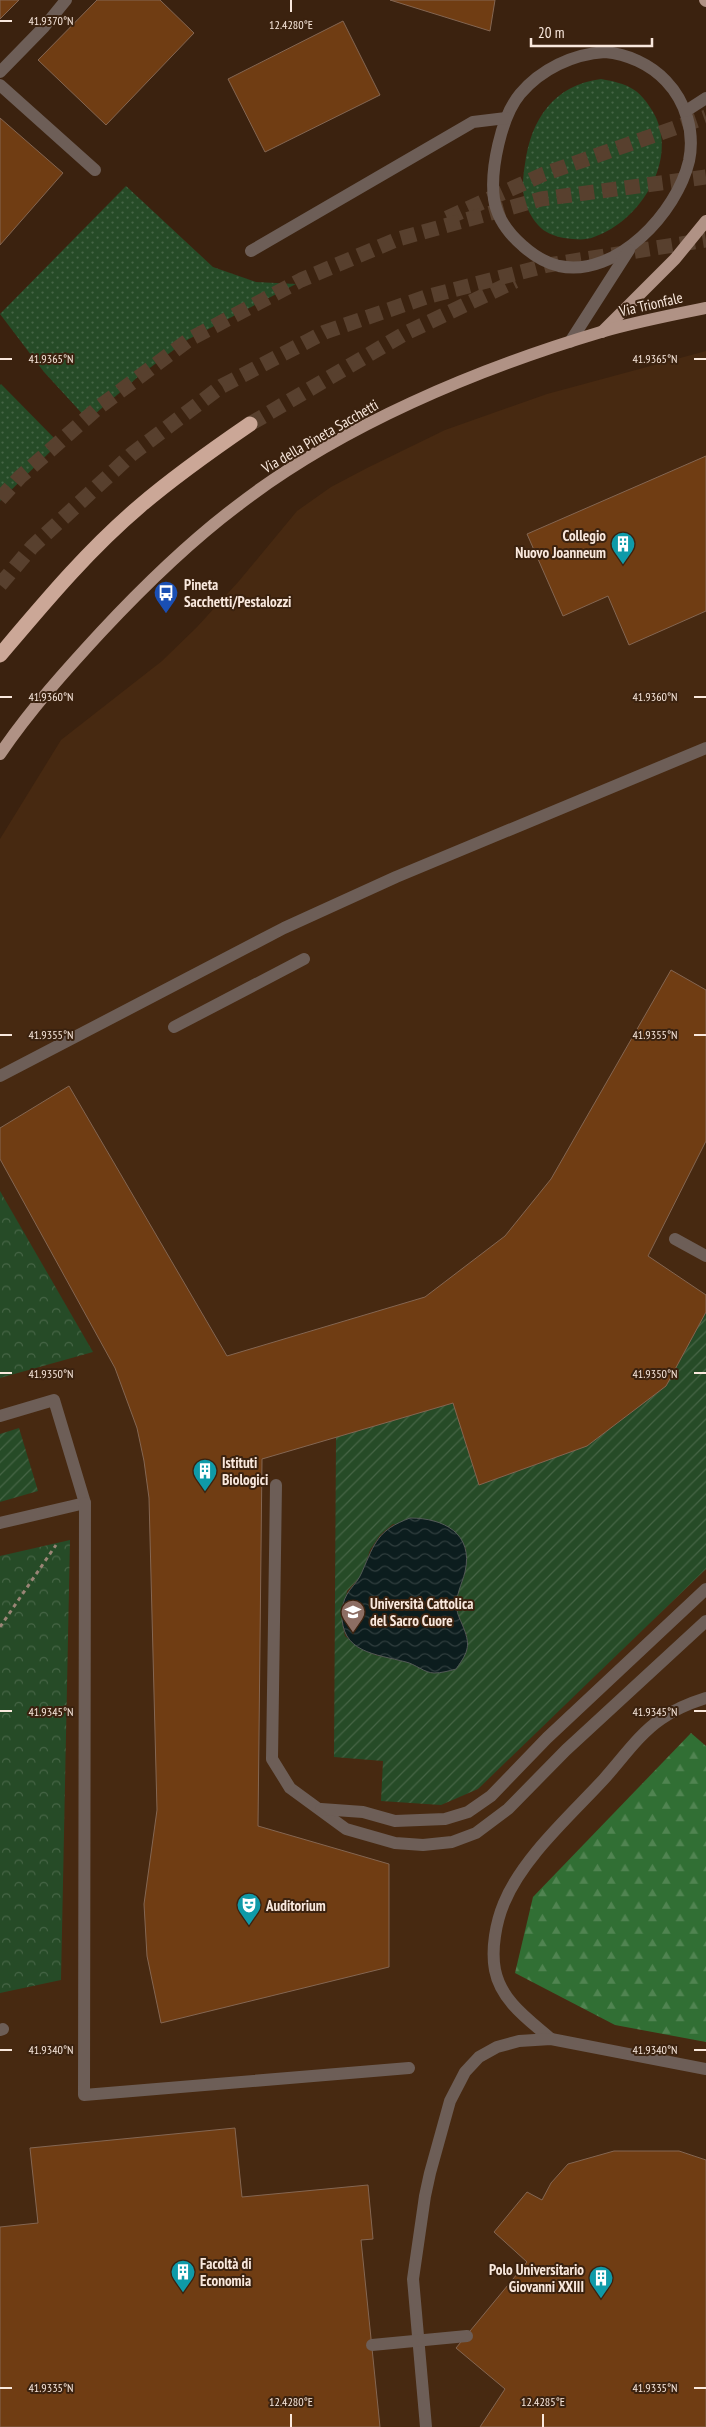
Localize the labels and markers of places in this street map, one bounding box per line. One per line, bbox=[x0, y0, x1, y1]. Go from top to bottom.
place label: Collegio Nuovo Joanneum bbox=[515, 526, 606, 562]
building icon: Collegio Nuovo Joanneum bbox=[610, 531, 636, 565]
place label: Pineta Sacchetti/Pestalozzi bbox=[184, 575, 291, 611]
bus stop icon: Pineta Sacchetti/Pestalozzi bbox=[153, 580, 179, 614]
place label: Istituti Biologici bbox=[222, 1453, 268, 1489]
building icon: Istituti Biologici bbox=[192, 1458, 218, 1492]
place label: Università Cattolica del Sacro Cuore bbox=[370, 1594, 473, 1630]
school or university icon: Università Cattolica del Sacro Cuore bbox=[340, 1599, 366, 1633]
theatre icon: Auditorium bbox=[236, 1892, 262, 1926]
place label: Auditorium bbox=[265, 1896, 326, 1915]
place label: Facoltà di Economia bbox=[200, 2254, 252, 2290]
building icon: Facoltà di Economia bbox=[170, 2259, 196, 2293]
place label: Polo Universitario Giovanni XXIII bbox=[489, 2260, 584, 2296]
building icon: Polo Universitario Giovanni XXIII bbox=[588, 2265, 614, 2299]

